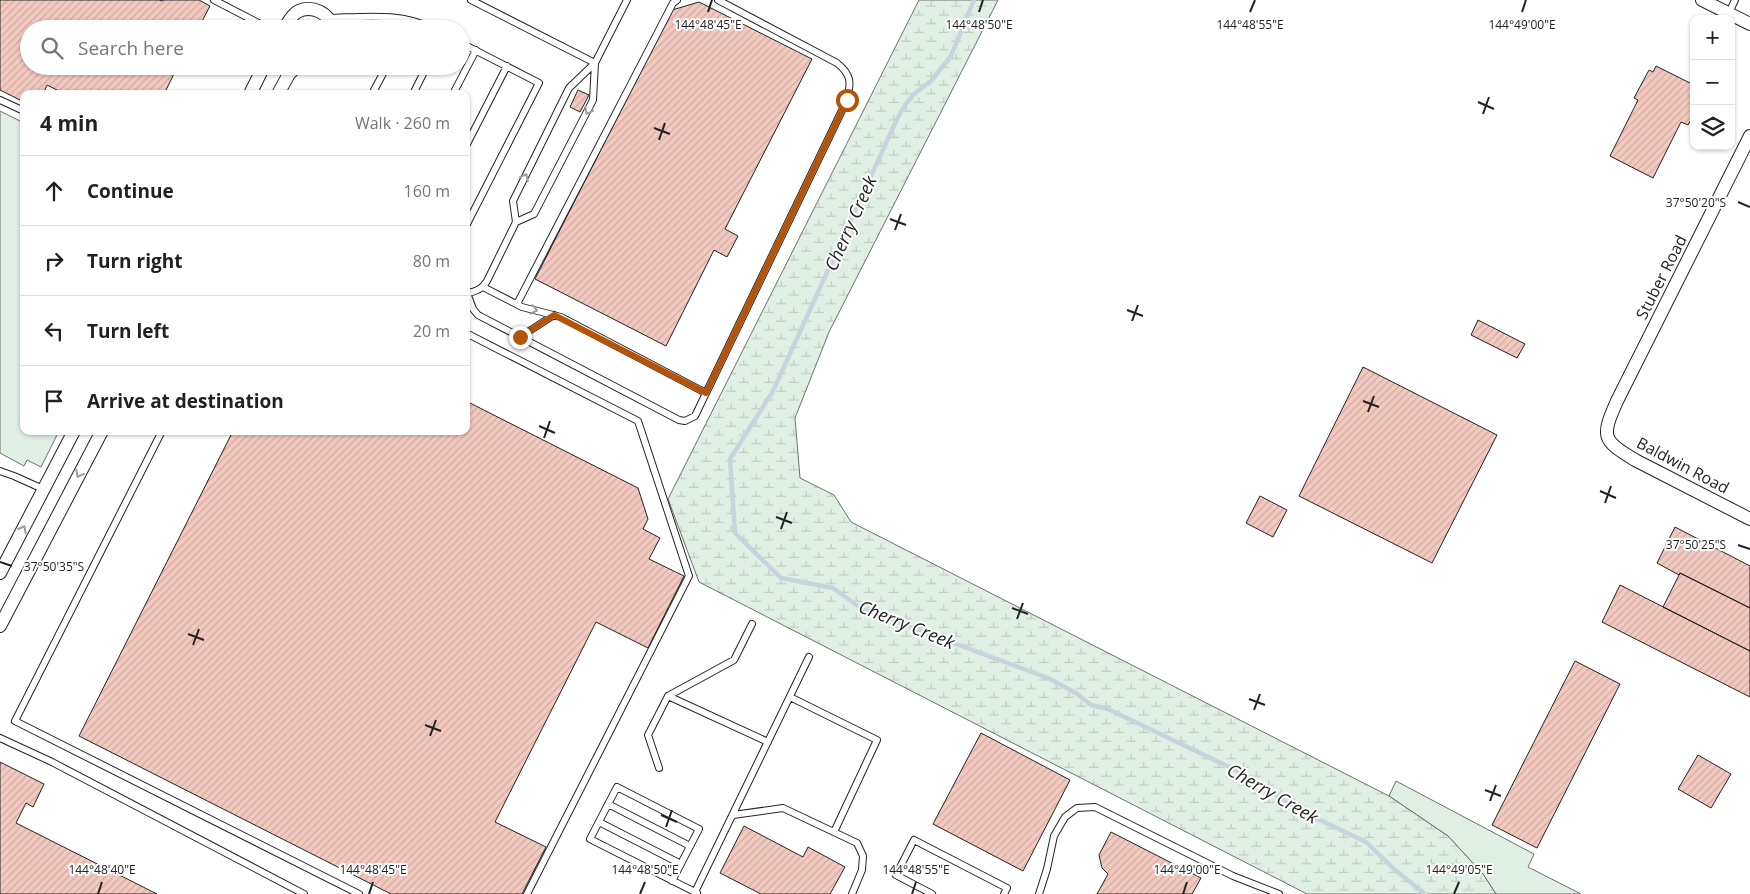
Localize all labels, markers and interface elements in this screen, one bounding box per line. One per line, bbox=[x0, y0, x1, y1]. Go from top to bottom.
map controls bbox=[1690, 15, 1735, 150]
button: + bbox=[1690, 15, 1735, 60]
text: 144°48'45"E bbox=[674, 16, 742, 33]
text: 144°48'50"E bbox=[945, 16, 1013, 33]
text: 144°48'55"E bbox=[1216, 16, 1284, 33]
text: 144°49'00"E bbox=[1488, 16, 1556, 33]
search box bbox=[20, 20, 470, 75]
icon: search bbox=[38, 34, 66, 62]
text: Search here bbox=[78, 35, 184, 61]
button: − bbox=[1690, 60, 1735, 105]
route start bbox=[836, 89, 859, 112]
one-way arrow bbox=[584, 105, 594, 114]
button: layers bbox=[1690, 105, 1735, 150]
text: 4 min bbox=[40, 109, 98, 137]
text: Walk · 260 m bbox=[355, 112, 450, 134]
water label: Cherry Creek bbox=[818, 171, 882, 274]
one-way arrow bbox=[519, 173, 529, 182]
icon: ahead bbox=[40, 177, 68, 205]
text: Continue bbox=[87, 178, 174, 204]
text: 160 m bbox=[404, 180, 450, 202]
text: 37°50'20"S bbox=[1666, 194, 1726, 211]
street label: Stuber Road bbox=[1630, 231, 1692, 323]
icon: right bbox=[40, 247, 68, 275]
text: Turn right bbox=[87, 248, 182, 274]
text: 80 m bbox=[413, 250, 450, 272]
one-way arrow bbox=[529, 304, 538, 315]
icon: left bbox=[40, 317, 68, 345]
text: Turn left bbox=[87, 318, 169, 344]
text: 20 m bbox=[413, 320, 450, 342]
route end bbox=[509, 326, 532, 349]
icon: arrive bbox=[40, 387, 68, 415]
text: Arrive at destination bbox=[87, 388, 284, 414]
street label: Baldwin Road bbox=[1633, 431, 1733, 499]
one-way arrow bbox=[75, 469, 85, 478]
one-way arrow bbox=[16, 526, 26, 535]
text: 37°50'25"S bbox=[1666, 536, 1726, 553]
text: 37°50'35"S bbox=[24, 558, 84, 575]
water label: Cherry Creek bbox=[855, 594, 960, 655]
water label: Cherry Creek bbox=[1223, 757, 1324, 829]
text: 144°48'40"E bbox=[68, 861, 136, 878]
text: 144°48'45"E bbox=[339, 861, 407, 878]
text: 144°48'50"E bbox=[611, 861, 679, 878]
text: 144°48'55"E bbox=[882, 861, 950, 878]
text: 144°49'00"E bbox=[1153, 861, 1221, 878]
text: 144°49'05"E bbox=[1425, 861, 1493, 878]

